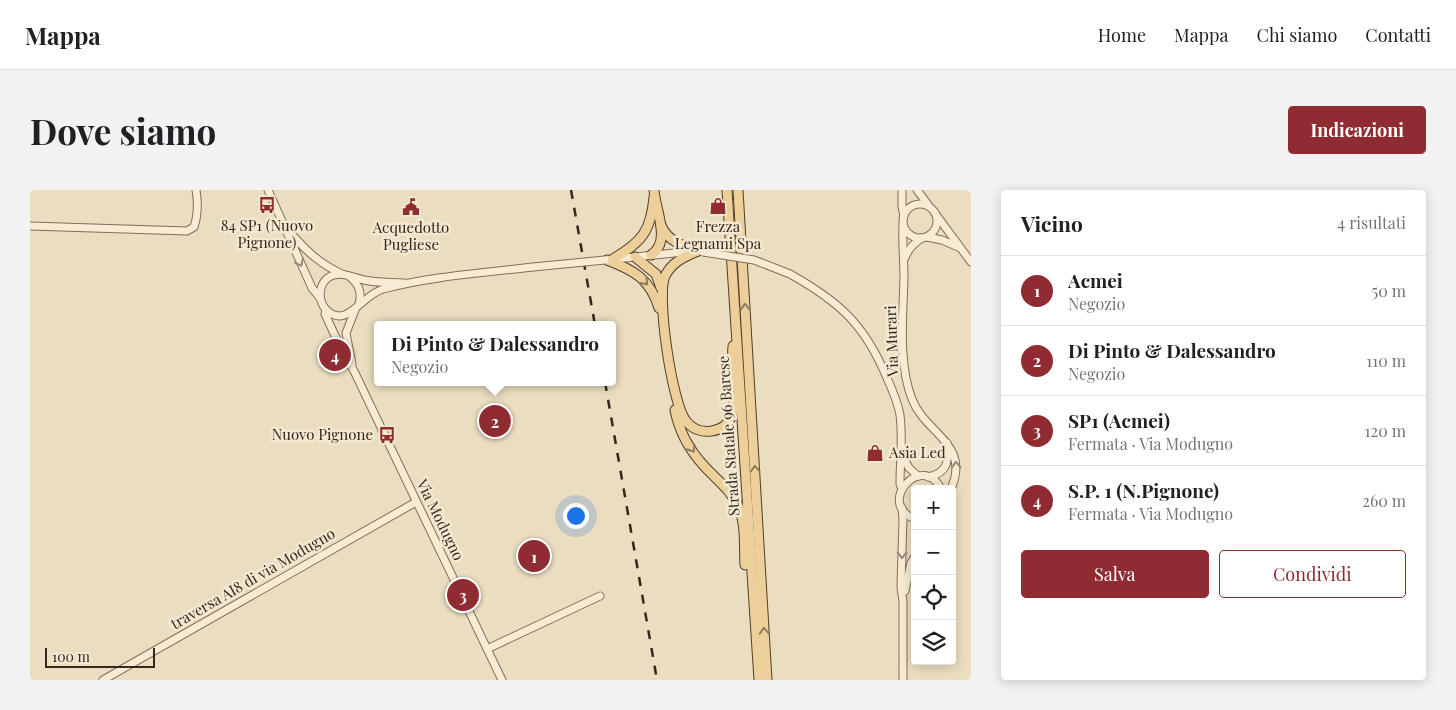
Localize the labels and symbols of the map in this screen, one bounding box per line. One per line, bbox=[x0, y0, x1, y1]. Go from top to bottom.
bus stop icon: 84 SP1 (Nuovo Pignone) bbox=[257, 195, 277, 215]
shop icon: Frezza Legnami Spa bbox=[708, 196, 728, 216]
public building icon: Acquedotto Pugliese bbox=[401, 197, 421, 217]
place label: 84 SP1 (Nuovo Pignone) bbox=[221, 215, 313, 252]
place label: Frezza Legnami Spa bbox=[675, 216, 762, 253]
place label: Acquedotto Pugliese bbox=[372, 217, 449, 254]
one-way arrow bbox=[294, 258, 304, 267]
one-way arrow bbox=[639, 276, 648, 285]
one-way arrow bbox=[739, 303, 750, 311]
street label: Via Murari bbox=[880, 304, 902, 378]
pin: 4 bbox=[319, 336, 351, 374]
street label: Strada Statale 96 Barese bbox=[712, 355, 744, 517]
pin: 2 bbox=[479, 402, 511, 440]
place label: Nuovo Pignone bbox=[272, 424, 373, 444]
bus stop icon: Nuovo Pignone bbox=[377, 425, 397, 445]
place label: Asia Led bbox=[888, 442, 946, 462]
shop icon: Asia Led bbox=[865, 443, 885, 463]
one-way arrow bbox=[686, 444, 695, 453]
one-way arrow bbox=[951, 460, 962, 468]
one-way arrow bbox=[749, 465, 760, 473]
street label: Via Modugno bbox=[412, 475, 469, 563]
your location bbox=[563, 503, 589, 529]
street label: traversa AI8 di via Modugno bbox=[167, 523, 338, 633]
pin: 1 bbox=[518, 537, 550, 575]
one-way arrow bbox=[897, 551, 907, 559]
pin: 3 bbox=[447, 576, 479, 614]
one-way arrow bbox=[759, 627, 770, 635]
scale bar bbox=[45, 645, 155, 668]

